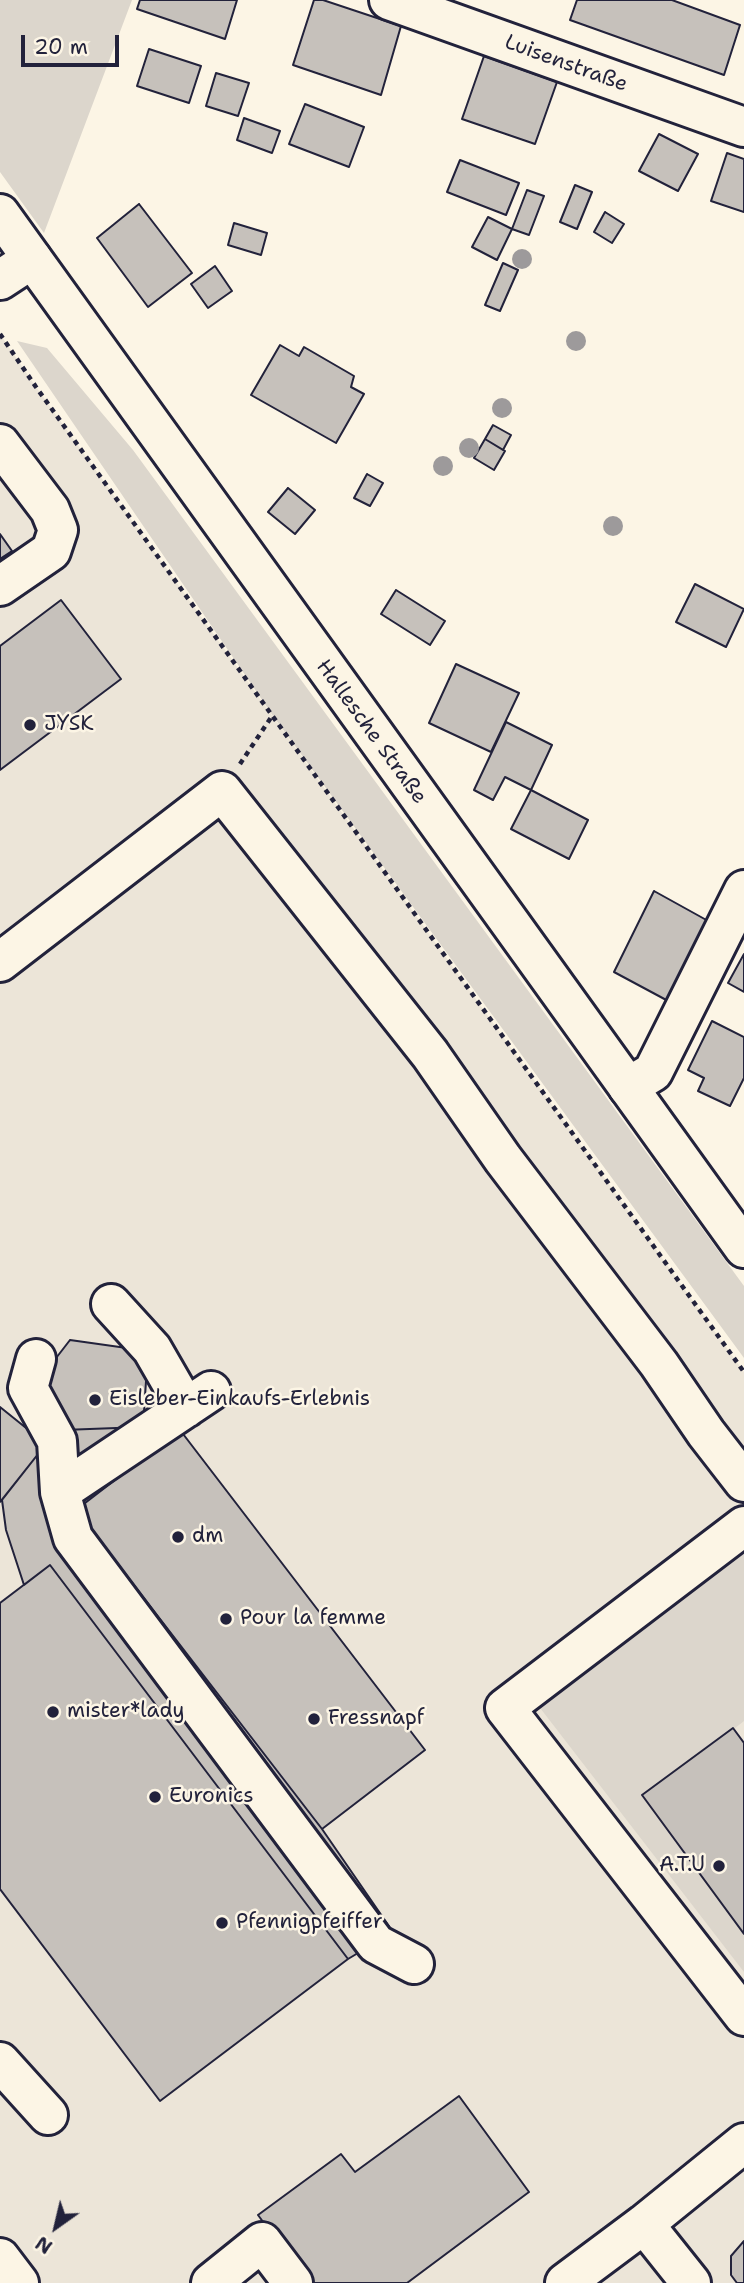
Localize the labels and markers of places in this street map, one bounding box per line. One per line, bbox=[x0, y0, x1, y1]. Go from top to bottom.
place label: JYSK bbox=[44, 712, 94, 738]
marker: JYSK bbox=[22, 717, 38, 733]
place label: Eisleber-Einkaufs-Erlebnis bbox=[109, 1387, 370, 1413]
marker: Eisleber-Einkaufs-Erlebnis bbox=[87, 1392, 103, 1408]
place label: dm bbox=[192, 1524, 223, 1550]
marker: dm bbox=[170, 1529, 186, 1545]
place label: Pour la femme bbox=[240, 1606, 386, 1632]
marker: Pour la femme bbox=[218, 1611, 234, 1627]
place label: mister*lady bbox=[67, 1699, 185, 1725]
marker: mister*lady bbox=[45, 1704, 61, 1720]
place label: Fressnapf bbox=[328, 1706, 424, 1732]
marker: Fressnapf bbox=[306, 1711, 322, 1727]
place label: Euronics bbox=[169, 1784, 254, 1810]
marker: Euronics bbox=[147, 1789, 163, 1805]
place label: A.T.U bbox=[659, 1853, 705, 1879]
marker: A.T.U bbox=[711, 1858, 727, 1874]
place label: Pfennigpfeiffer bbox=[236, 1910, 383, 1936]
marker: Pfennigpfeiffer bbox=[214, 1915, 230, 1931]

